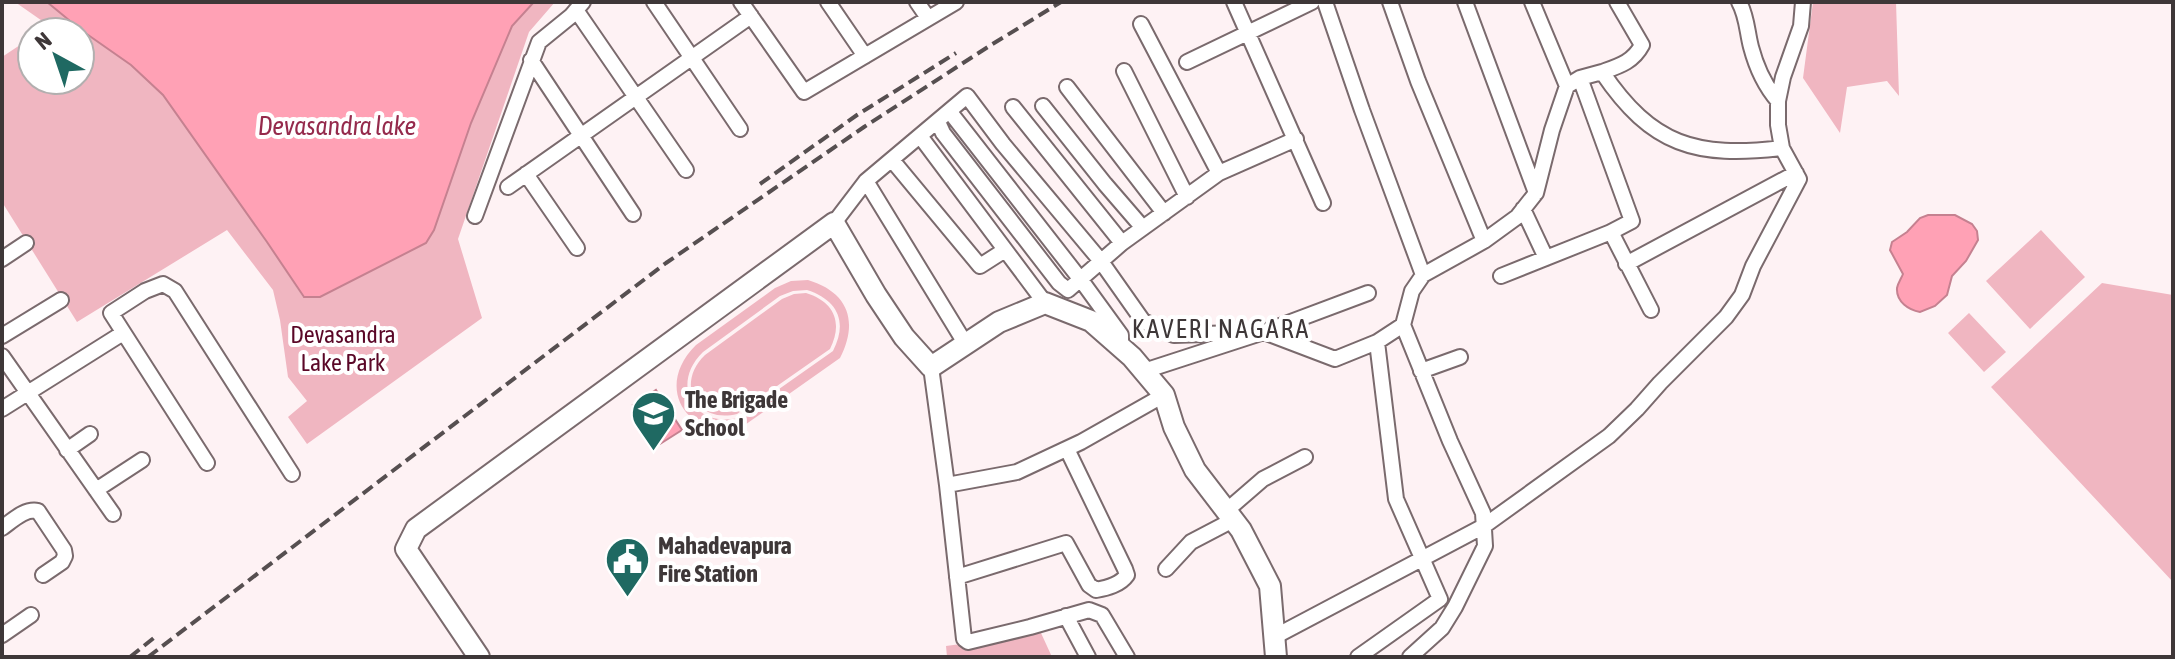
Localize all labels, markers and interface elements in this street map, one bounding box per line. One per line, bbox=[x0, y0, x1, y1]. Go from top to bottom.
north arrow bbox=[16, 16, 96, 96]
text: N bbox=[30, 27, 56, 55]
water label: Devasandra lake bbox=[258, 111, 416, 141]
district label: KAVERI NAGARA bbox=[1132, 314, 1310, 344]
park label: Devasandra Lake Park bbox=[290, 321, 396, 376]
place label: The Brigade School bbox=[685, 386, 788, 441]
school or university icon: The Brigade School bbox=[630, 390, 678, 453]
place label: Mahadevapura Fire Station bbox=[658, 532, 792, 587]
public building icon: Mahadevapura Fire Station bbox=[603, 536, 651, 599]

